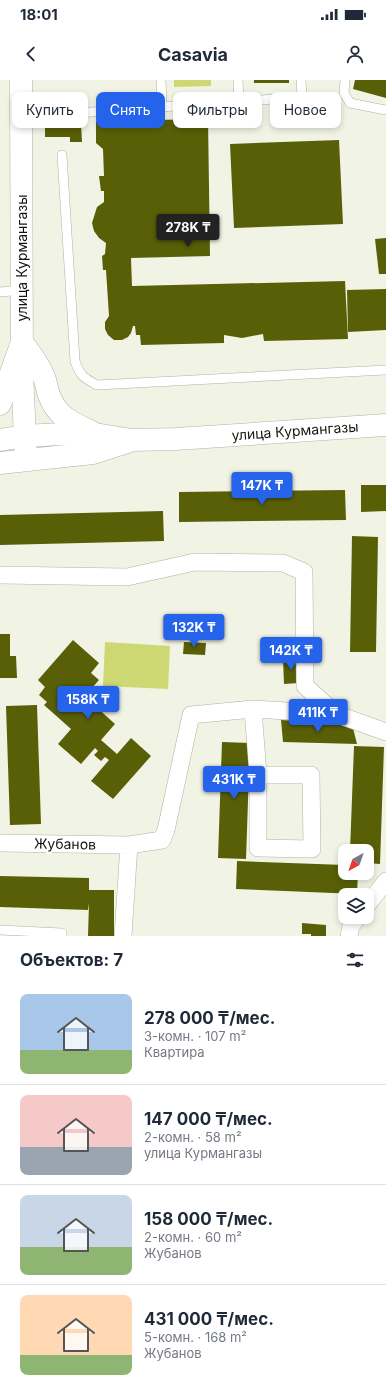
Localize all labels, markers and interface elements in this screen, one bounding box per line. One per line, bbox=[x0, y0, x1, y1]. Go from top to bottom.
text: 18:01 bbox=[20, 5, 58, 24]
icon: back bbox=[20, 43, 42, 65]
icon: person bbox=[344, 43, 366, 65]
text: Casavia bbox=[158, 44, 228, 65]
chip: Купить bbox=[12, 92, 88, 128]
chip: Снять bbox=[96, 92, 165, 128]
chip: Фильтры bbox=[173, 92, 262, 128]
chip: Новое bbox=[270, 92, 341, 128]
street label: улица Курмангазы bbox=[13, 194, 30, 322]
pin: 278K ₸ bbox=[155, 214, 221, 248]
text: 278K ₸ bbox=[165, 219, 211, 235]
street label: улица Курмангазы bbox=[231, 418, 359, 443]
pin: 147K ₸ bbox=[229, 472, 295, 506]
text: 147K ₸ bbox=[240, 477, 284, 493]
pin: 132K ₸ bbox=[161, 614, 227, 648]
text: 132K ₸ bbox=[172, 619, 216, 635]
pin: 142K ₸ bbox=[258, 637, 324, 671]
text: 142K ₸ bbox=[269, 642, 313, 658]
pin: 158K ₸ bbox=[55, 686, 121, 720]
text: 158K ₸ bbox=[66, 691, 110, 707]
pin: 411K ₸ bbox=[285, 699, 351, 733]
text: 411K ₸ bbox=[298, 704, 338, 720]
pin: 431K ₸ bbox=[201, 766, 267, 800]
text: 431K ₸ bbox=[212, 771, 256, 787]
street label: Жубанов bbox=[34, 834, 96, 853]
north arrow bbox=[338, 844, 374, 880]
map controls bbox=[338, 844, 374, 924]
button: layers bbox=[338, 888, 374, 924]
icon: filters bbox=[344, 949, 366, 971]
text: Объектов: 7 bbox=[20, 950, 123, 970]
text: 278 000 ₸/мес. bbox=[144, 1008, 275, 1028]
icon: home bbox=[52, 1010, 100, 1058]
text: 3-комн. · 107 m² bbox=[144, 1028, 246, 1044]
text: Квартира bbox=[144, 1044, 205, 1060]
text: 147 000 ₸/мес. bbox=[144, 1109, 273, 1129]
icon: home bbox=[52, 1111, 100, 1159]
text: 2-комн. · 58 m² bbox=[144, 1129, 242, 1145]
text: улица Курмангазы bbox=[144, 1145, 262, 1161]
text: 158 000 ₸/мес. bbox=[144, 1209, 273, 1229]
icon: home bbox=[52, 1211, 100, 1259]
text: 2-комн. · 60 m² bbox=[144, 1229, 242, 1245]
text: Жубанов bbox=[144, 1245, 202, 1261]
text: 431 000 ₸/мес. bbox=[144, 1309, 274, 1329]
icon: home bbox=[52, 1311, 100, 1359]
text: 5-комн. · 168 m² bbox=[144, 1329, 247, 1345]
text: Жубанов bbox=[144, 1345, 202, 1361]

